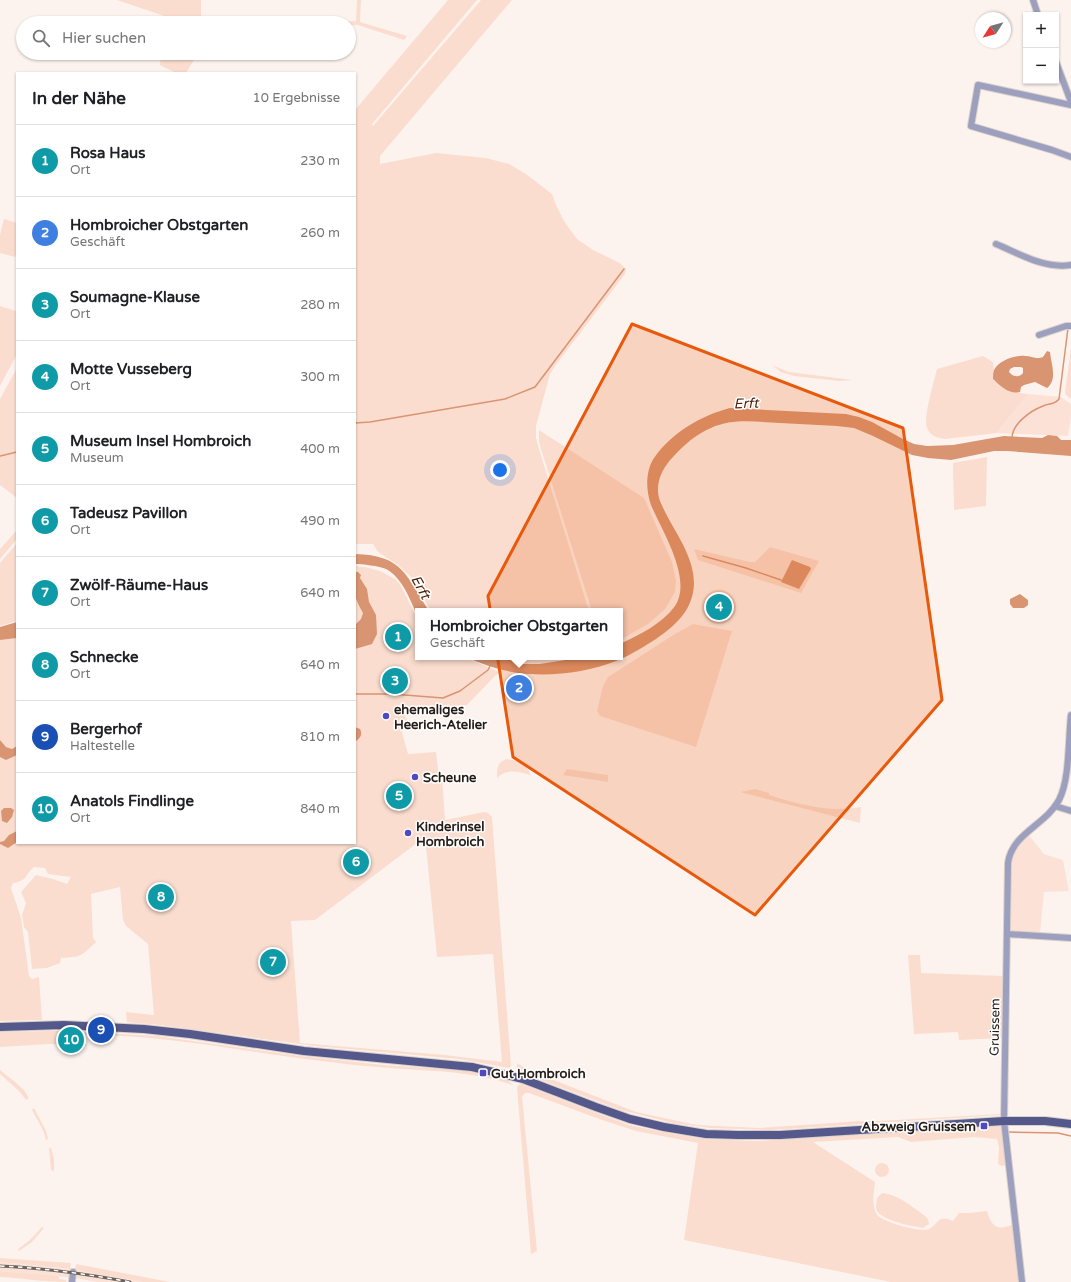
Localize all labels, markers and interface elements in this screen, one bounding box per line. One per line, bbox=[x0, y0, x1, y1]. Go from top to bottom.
north arrow bbox=[975, 12, 1011, 48]
map controls bbox=[1023, 12, 1059, 84]
button: + bbox=[1023, 12, 1059, 48]
search box bbox=[16, 16, 356, 60]
icon: search bbox=[30, 27, 52, 49]
text: Hier suchen bbox=[62, 29, 146, 47]
button: − bbox=[1023, 48, 1059, 84]
text: In der Nähe bbox=[32, 88, 126, 109]
text: 10 Ergebnisse bbox=[253, 90, 340, 106]
text: Rosa Haus bbox=[70, 144, 145, 162]
text: 1 bbox=[41, 153, 49, 169]
text: 230 m bbox=[300, 153, 340, 169]
text: Ort bbox=[70, 162, 90, 178]
text: Hombroicher Obstgarten bbox=[70, 216, 248, 234]
text: 2 bbox=[41, 225, 49, 241]
text: 260 m bbox=[300, 225, 340, 241]
text: Geschäft bbox=[70, 234, 125, 250]
text: Soumagne-Klause bbox=[70, 288, 200, 306]
text: 3 bbox=[41, 297, 49, 313]
text: 280 m bbox=[300, 297, 340, 313]
text: Ort bbox=[70, 306, 90, 322]
text: Motte Vusseberg bbox=[70, 360, 192, 378]
text: 4 bbox=[41, 369, 49, 385]
text: 300 m bbox=[300, 369, 340, 385]
text: Ort bbox=[70, 378, 90, 394]
water label: Erft bbox=[733, 395, 760, 412]
text: Museum Insel Hombroich bbox=[70, 432, 252, 450]
text: 5 bbox=[41, 441, 49, 457]
text: 400 m bbox=[300, 441, 340, 457]
text: Museum bbox=[70, 450, 124, 466]
your location bbox=[490, 460, 510, 480]
text: Tadeusz Pavillon bbox=[70, 504, 187, 522]
text: 6 bbox=[41, 513, 49, 529]
text: 490 m bbox=[300, 513, 340, 529]
text: Ort bbox=[70, 522, 90, 538]
water label: Erft bbox=[407, 572, 435, 604]
text: Zwölf-Räume-Haus bbox=[70, 576, 208, 594]
text: 7 bbox=[41, 585, 49, 601]
text: 640 m bbox=[300, 585, 340, 601]
pin: 4 bbox=[706, 592, 732, 622]
text: Ort bbox=[70, 594, 90, 610]
popup bbox=[415, 608, 623, 660]
text: Hombroicher Obstgarten bbox=[430, 617, 608, 635]
pin: 1 bbox=[385, 622, 411, 652]
text: Geschäft bbox=[430, 635, 485, 651]
text: Schnecke bbox=[70, 648, 139, 666]
text: 8 bbox=[41, 657, 49, 673]
text: 640 m bbox=[300, 657, 340, 673]
text: Ort bbox=[70, 666, 90, 682]
pin: 3 bbox=[382, 666, 408, 696]
pin: 2 bbox=[506, 673, 532, 703]
place label: ehemaliges Heerich-Atelier bbox=[394, 702, 488, 733]
marker: ehemaliges Heerich-Atelier bbox=[381, 711, 391, 721]
text: Bergerhof bbox=[70, 720, 142, 738]
text: 9 bbox=[41, 729, 49, 745]
text: 810 m bbox=[300, 729, 340, 745]
text: Haltestelle bbox=[70, 738, 135, 754]
place label: Scheune bbox=[423, 770, 477, 786]
marker: Scheune bbox=[410, 772, 420, 782]
pin: 5 bbox=[386, 781, 412, 811]
text: Anatols Findlinge bbox=[70, 792, 194, 810]
text: 10 bbox=[37, 801, 53, 817]
text: 840 m bbox=[300, 801, 340, 817]
text: Ort bbox=[70, 810, 90, 826]
place label: Kinderinsel Hombroich bbox=[416, 819, 485, 850]
marker: Kinderinsel Hombroich bbox=[403, 828, 413, 838]
pin: 6 bbox=[343, 847, 369, 877]
pin: 8 bbox=[148, 882, 174, 912]
pin: 7 bbox=[260, 947, 286, 977]
street label: Gruissem bbox=[986, 998, 1004, 1056]
pin: 9 bbox=[88, 1015, 114, 1045]
pin: 10 bbox=[58, 1025, 84, 1055]
place label: Gut Hombroich bbox=[491, 1066, 586, 1082]
marker: Gut Hombroich bbox=[478, 1068, 488, 1078]
place label: Abzweig Gruissem bbox=[862, 1119, 976, 1135]
marker: Abzweig Gruissem bbox=[979, 1121, 989, 1131]

